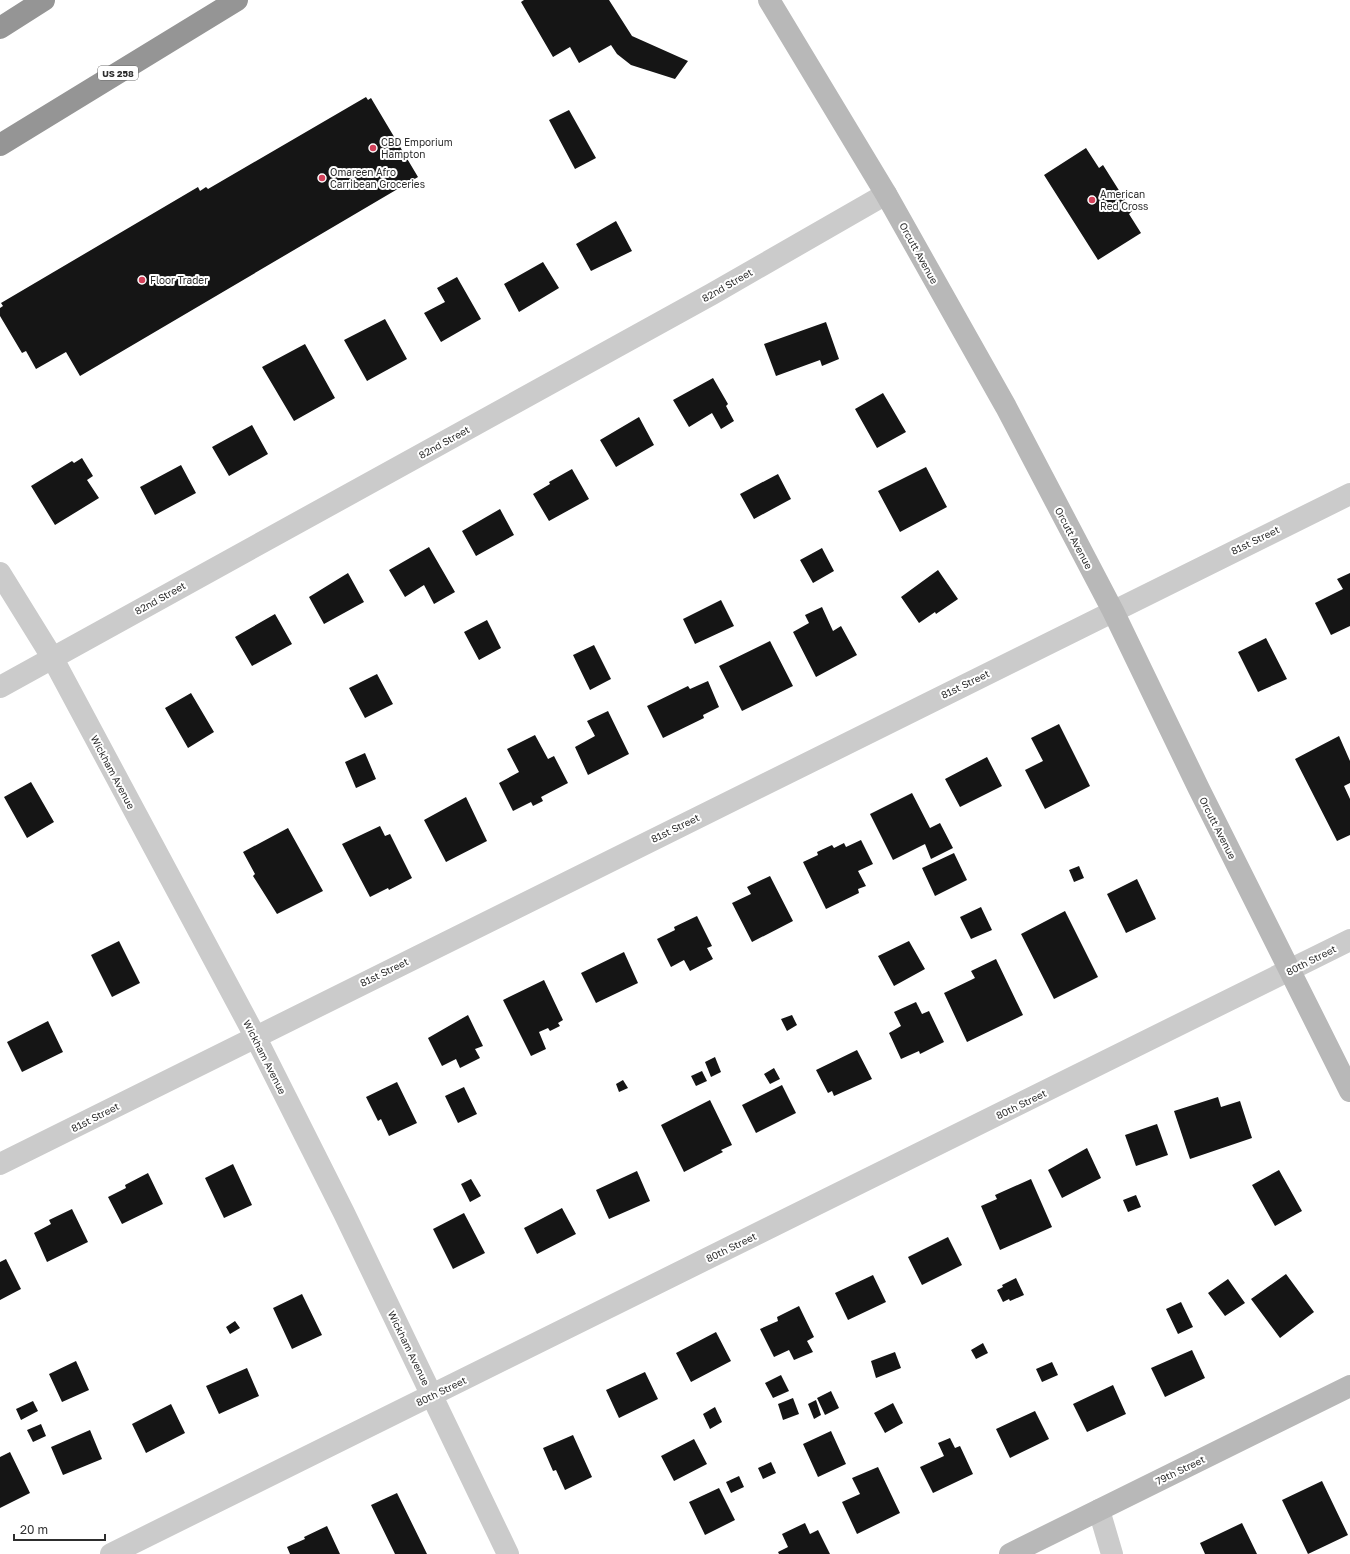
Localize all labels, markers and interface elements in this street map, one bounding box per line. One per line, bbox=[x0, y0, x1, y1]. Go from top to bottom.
road number: US 258 bbox=[98, 66, 138, 80]
place label: CBD Emporium Hampton bbox=[381, 136, 453, 160]
marker: CBD Emporium Hampton bbox=[368, 143, 378, 153]
place label: Omareen Afro Carribean Groceries bbox=[330, 166, 425, 190]
marker: Omareen Afro Carribean Groceries bbox=[317, 173, 327, 183]
place label: American Red Cross bbox=[1100, 188, 1148, 212]
marker: American Red Cross bbox=[1087, 195, 1097, 205]
street label: Orcutt Avenue bbox=[897, 220, 941, 286]
street label: 82nd Street bbox=[700, 266, 754, 304]
place label: Floor Trader bbox=[150, 274, 208, 286]
marker: Floor Trader bbox=[137, 275, 147, 285]
street label: 82nd Street bbox=[416, 423, 472, 461]
street label: Orcutt Avenue bbox=[1053, 505, 1095, 571]
street label: 81st Street bbox=[1229, 523, 1281, 557]
street label: 82nd Street bbox=[132, 579, 188, 617]
street label: 81st Street bbox=[939, 667, 991, 701]
street label: Wickham Avenue bbox=[88, 733, 138, 811]
street label: Orcutt Avenue bbox=[1197, 795, 1239, 861]
street label: 81st Street bbox=[649, 811, 701, 845]
street label: 80th Street bbox=[1284, 942, 1338, 978]
street label: 81st Street bbox=[358, 955, 410, 989]
street label: Wickham Avenue bbox=[241, 1018, 289, 1096]
street label: 80th Street bbox=[994, 1087, 1048, 1121]
street label: 81st Street bbox=[69, 1100, 121, 1134]
street label: 80th Street bbox=[704, 1230, 758, 1264]
street label: Wickham Avenue bbox=[386, 1309, 432, 1388]
street label: 80th Street bbox=[414, 1374, 468, 1408]
street label: 79th Street bbox=[1153, 1453, 1207, 1487]
scale bar bbox=[14, 1516, 105, 1542]
text: 20 m bbox=[20, 1522, 48, 1537]

